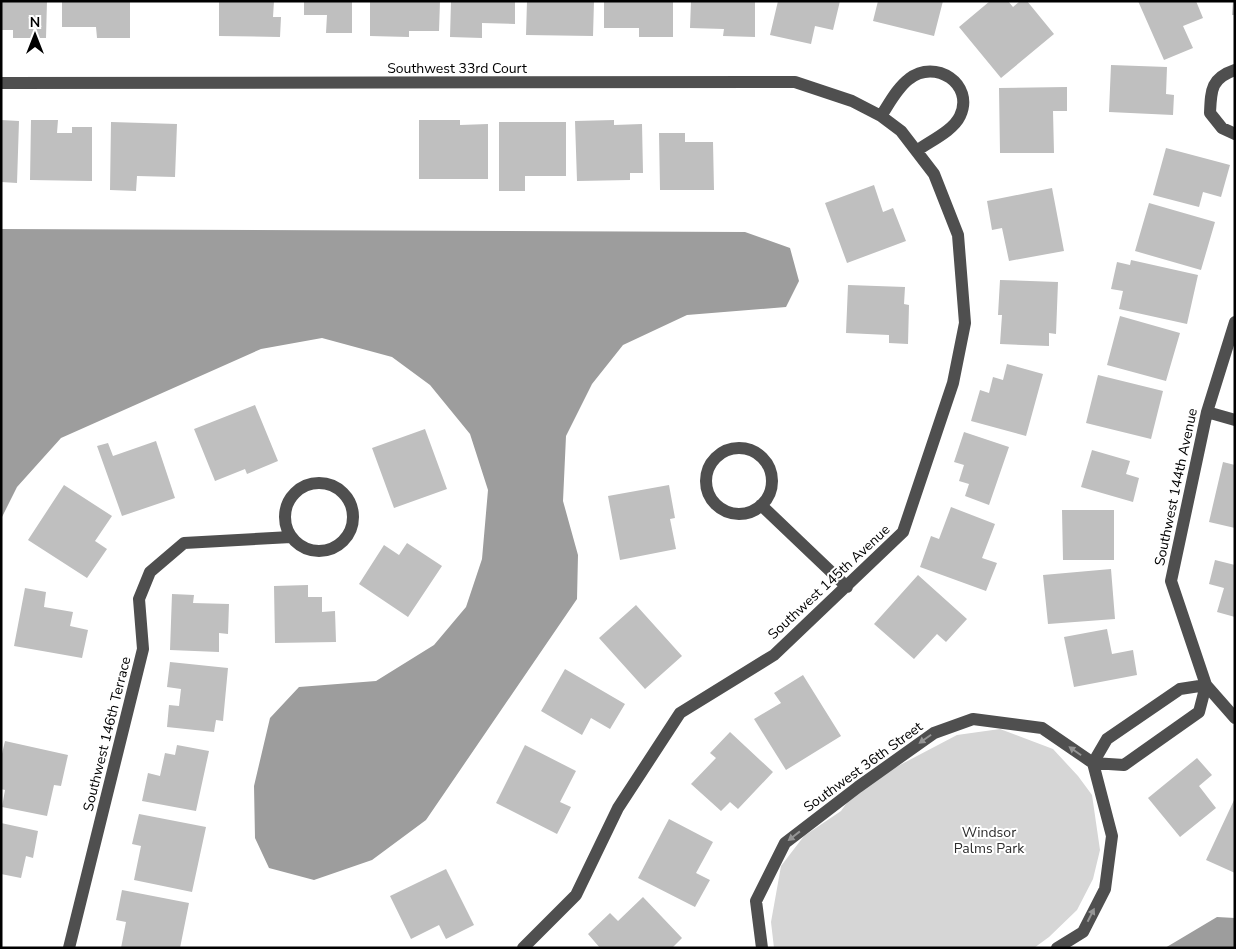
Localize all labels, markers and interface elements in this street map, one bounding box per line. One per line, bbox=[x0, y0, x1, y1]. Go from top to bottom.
north arrow bbox=[10, 10, 60, 60]
text: N bbox=[30, 13, 40, 32]
street label: Southwest 33rd Court bbox=[387, 59, 527, 78]
street label: Southwest 144th Avenue bbox=[1150, 406, 1202, 568]
street label: Southwest 145th Avenue bbox=[764, 520, 894, 644]
street label: Southwest 146th Terrace bbox=[79, 655, 135, 813]
street label: Southwest 36th Street bbox=[800, 717, 926, 817]
one-way arrow bbox=[918, 734, 932, 744]
one-way arrow bbox=[1068, 746, 1082, 756]
park label: Windsor Palms Park bbox=[954, 823, 1025, 858]
one-way arrow bbox=[788, 831, 801, 842]
one-way arrow bbox=[1087, 908, 1095, 923]

